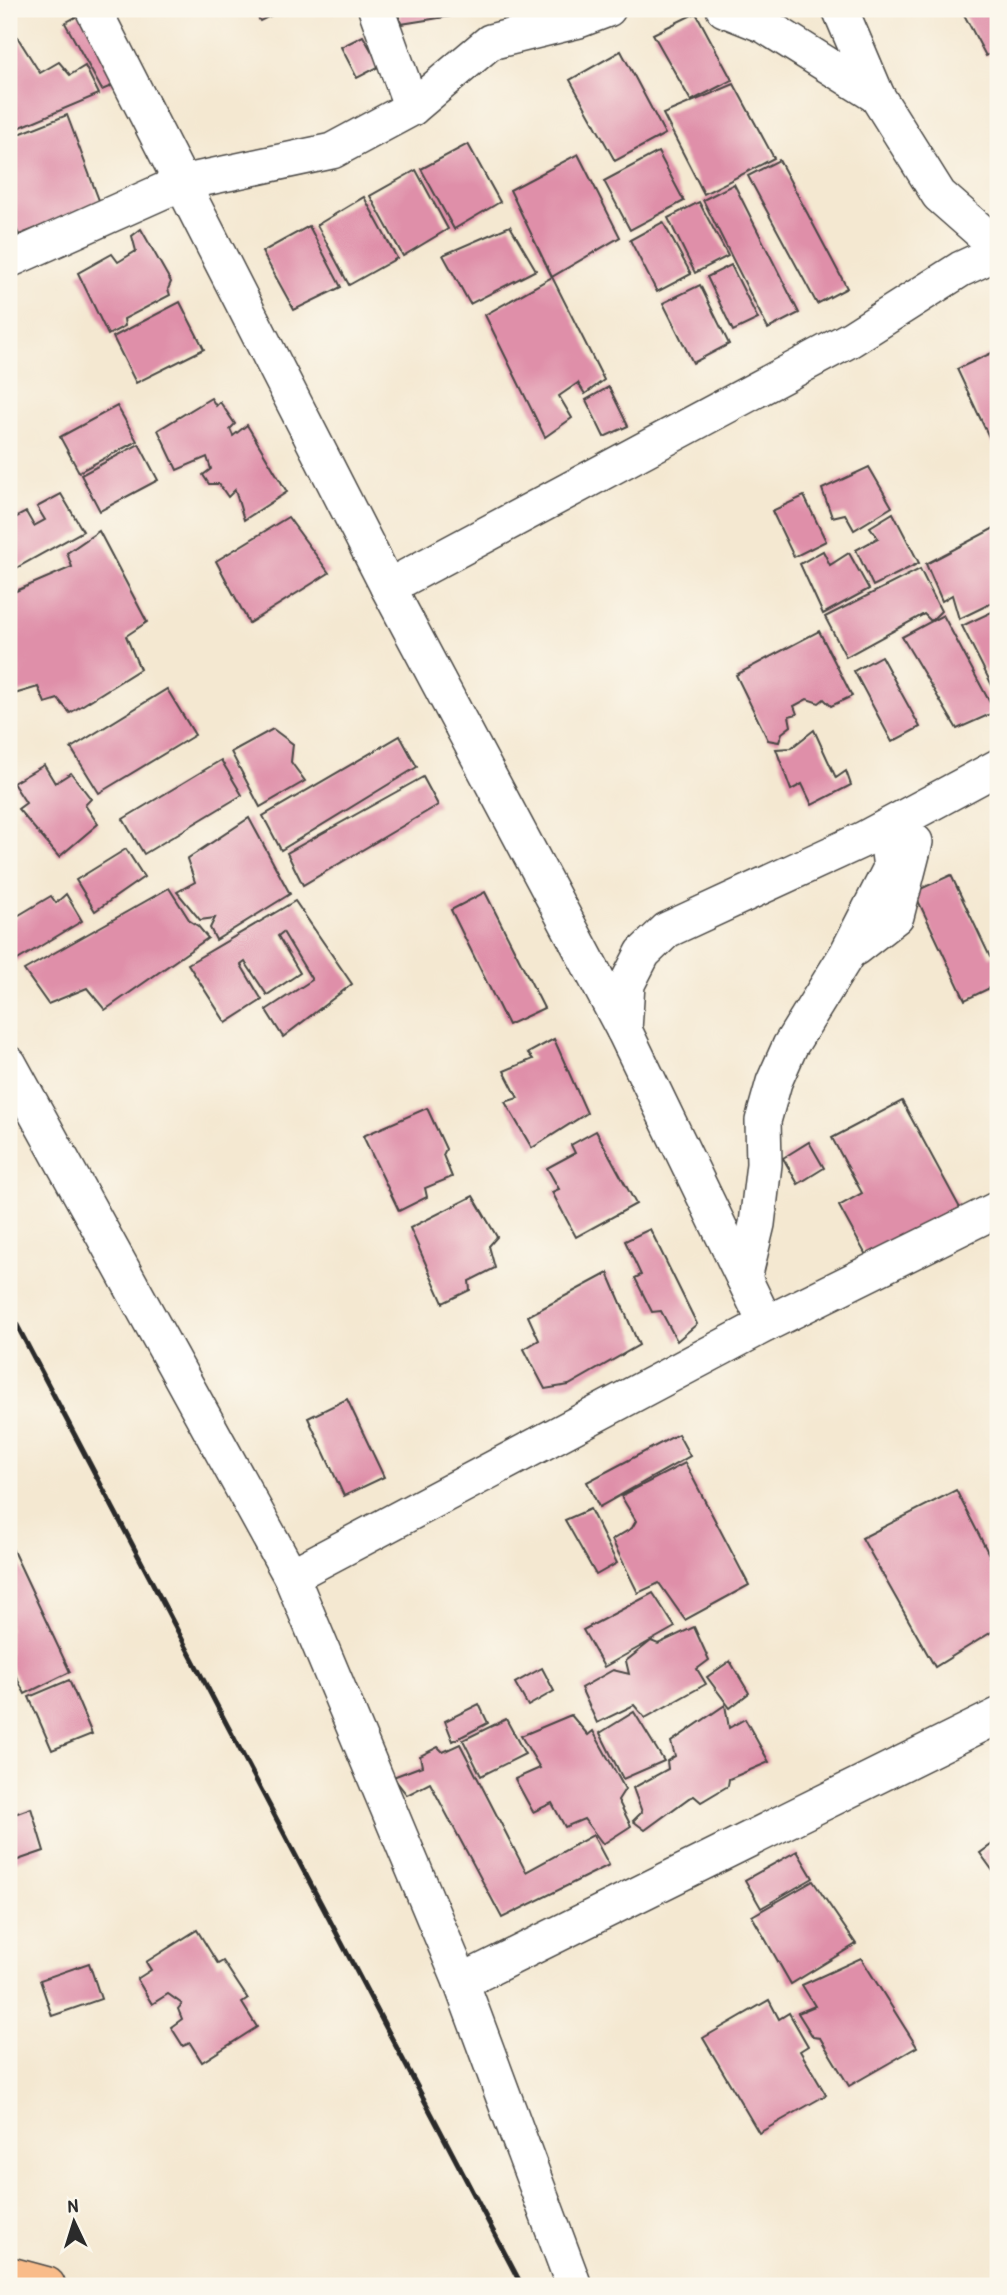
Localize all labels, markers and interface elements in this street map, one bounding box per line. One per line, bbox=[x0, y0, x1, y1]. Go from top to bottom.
north arrow bbox=[38, 2186, 108, 2256]
text: N bbox=[67, 2192, 79, 2218]

